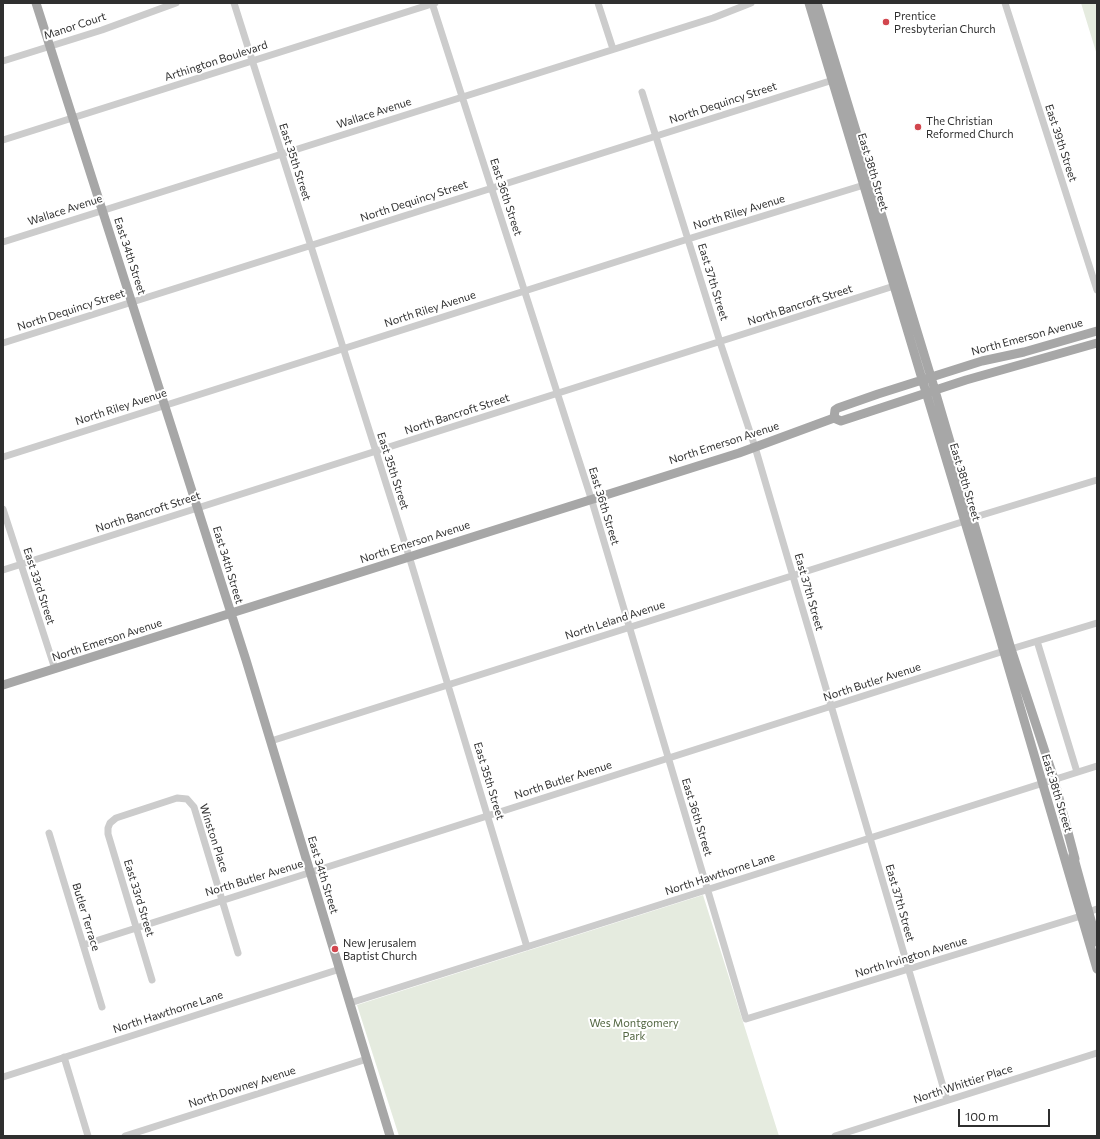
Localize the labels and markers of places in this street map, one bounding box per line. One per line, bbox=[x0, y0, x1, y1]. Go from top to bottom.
place label: Prentice Presbyterian Church bbox=[894, 9, 996, 35]
marker: Prentice Presbyterian Church bbox=[881, 17, 891, 27]
place label: The Christian Reformed Church bbox=[926, 114, 1014, 140]
marker: The Christian Reformed Church bbox=[913, 122, 923, 132]
place label: New Jerusalem Baptist Church bbox=[343, 936, 417, 962]
marker: New Jerusalem Baptist Church bbox=[330, 944, 340, 954]

